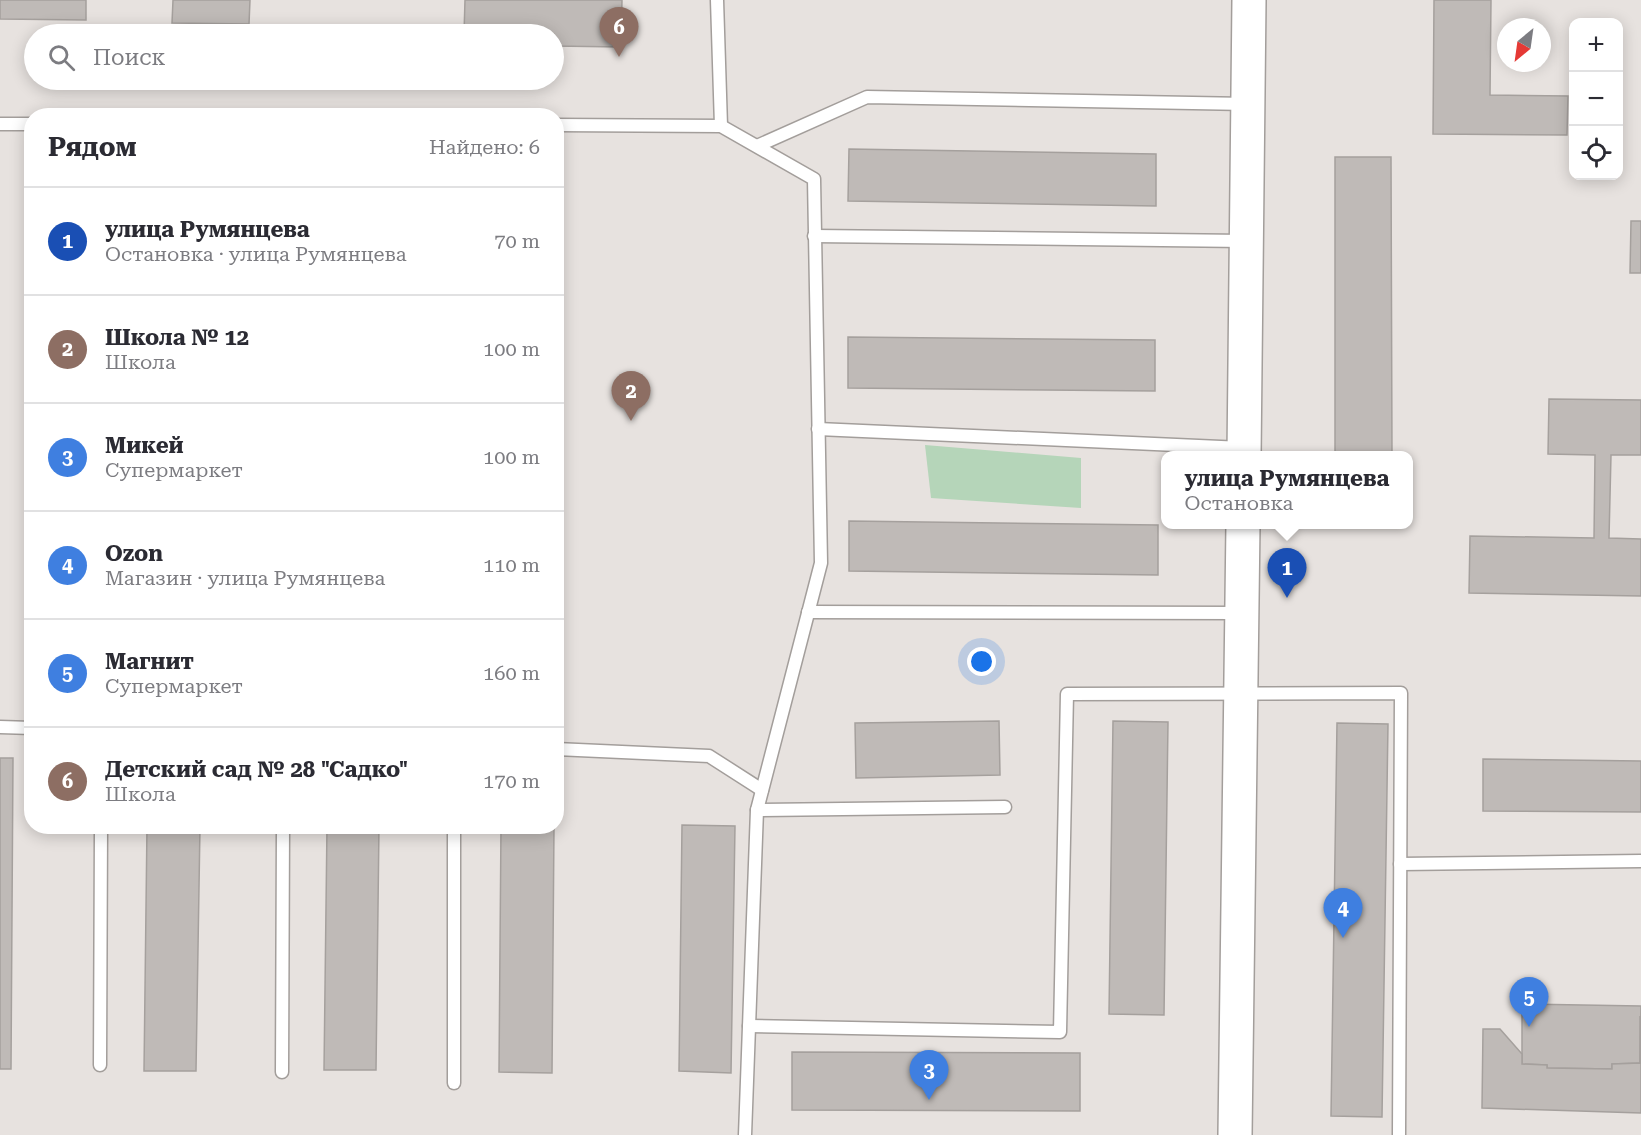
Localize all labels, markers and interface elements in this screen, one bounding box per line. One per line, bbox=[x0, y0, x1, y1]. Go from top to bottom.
pin: 6 bbox=[600, 8, 638, 57]
north arrow bbox=[1497, 18, 1551, 72]
map controls bbox=[1569, 18, 1623, 180]
button: + bbox=[1569, 18, 1623, 72]
search box bbox=[24, 24, 564, 90]
icon: search bbox=[45, 41, 78, 74]
text: Поиск bbox=[93, 45, 165, 70]
button: − bbox=[1569, 72, 1623, 126]
button: locate bbox=[1569, 126, 1623, 180]
text: Рядом bbox=[48, 132, 137, 162]
text: Найдено: 6 bbox=[429, 135, 540, 159]
text: улица Румянцева bbox=[105, 217, 310, 242]
text: 1 bbox=[62, 229, 73, 253]
text: 70 m bbox=[494, 229, 540, 253]
text: Остановка · улица Румянцева bbox=[105, 242, 407, 266]
text: Школа № 12 bbox=[105, 325, 249, 350]
text: 2 bbox=[62, 337, 73, 361]
text: 100 m bbox=[483, 337, 540, 361]
text: Школа bbox=[105, 350, 176, 374]
pin: 2 bbox=[612, 372, 650, 421]
text: Микей bbox=[105, 433, 184, 458]
text: 3 bbox=[62, 445, 73, 469]
text: 100 m bbox=[483, 445, 540, 469]
popup bbox=[1161, 451, 1413, 529]
text: Супермаркет bbox=[105, 458, 243, 482]
text: улица Румянцева bbox=[1185, 466, 1389, 491]
text: Остановка bbox=[1185, 491, 1293, 515]
text: Ozon bbox=[105, 541, 163, 566]
pin: 1 bbox=[1268, 548, 1306, 598]
text: 4 bbox=[62, 553, 73, 577]
text: 110 m bbox=[483, 553, 540, 577]
text: Магазин · улица Румянцева bbox=[105, 566, 385, 590]
your location bbox=[967, 647, 996, 676]
text: Магнит bbox=[105, 649, 194, 674]
text: 5 bbox=[62, 661, 73, 685]
text: 160 m bbox=[483, 661, 540, 685]
text: Супермаркет bbox=[105, 674, 243, 698]
text: Детский сад № 28 "Садко" bbox=[105, 757, 408, 782]
text: 6 bbox=[62, 769, 73, 793]
text: 170 m bbox=[483, 769, 540, 793]
text: Школа bbox=[105, 782, 176, 806]
pin: 4 bbox=[1324, 888, 1362, 938]
pin: 5 bbox=[1510, 978, 1549, 1027]
pin: 3 bbox=[910, 1050, 948, 1100]

